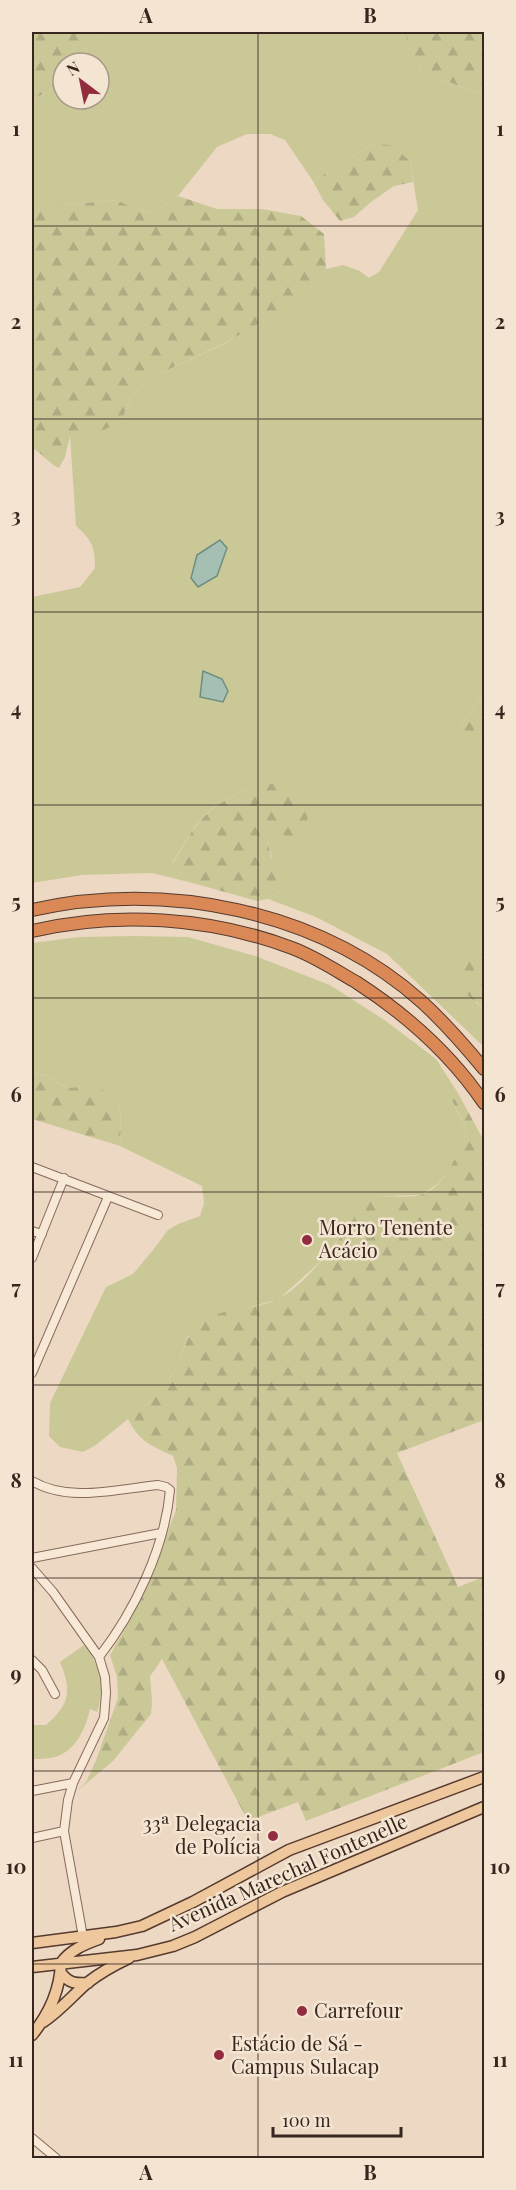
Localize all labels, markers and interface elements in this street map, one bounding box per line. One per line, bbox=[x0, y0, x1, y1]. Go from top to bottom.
text: A bbox=[138, 1, 153, 28]
text: B bbox=[363, 1, 377, 28]
north arrow bbox=[51, 51, 111, 111]
text: N bbox=[62, 56, 84, 80]
text: 1 bbox=[12, 114, 20, 141]
text: 1 bbox=[496, 114, 504, 141]
text: 2 bbox=[11, 307, 21, 334]
text: 2 bbox=[495, 307, 505, 334]
text: 3 bbox=[11, 501, 21, 528]
text: 3 bbox=[495, 501, 505, 528]
text: 4 bbox=[11, 694, 21, 721]
text: 4 bbox=[495, 694, 505, 721]
text: 5 bbox=[11, 887, 21, 914]
text: 5 bbox=[495, 887, 505, 914]
text: 6 bbox=[10, 1080, 22, 1107]
text: 6 bbox=[494, 1080, 506, 1107]
place label: Morro Tenente Acácio bbox=[318, 1213, 453, 1263]
marker: Morro Tenente Acácio bbox=[300, 1233, 314, 1247]
text: 7 bbox=[11, 1273, 21, 1300]
text: 7 bbox=[495, 1273, 505, 1300]
text: 8 bbox=[10, 1466, 22, 1493]
text: 8 bbox=[494, 1466, 506, 1493]
text: 9 bbox=[10, 1659, 22, 1686]
text: 9 bbox=[494, 1659, 506, 1686]
street label: Avenida Marechal Fontenelle bbox=[163, 1807, 411, 1937]
place label: 33ª Delegacia de Polícia bbox=[143, 1809, 261, 1859]
marker: 33ª Delegacia de Polícia bbox=[266, 1829, 280, 1843]
text: 10 bbox=[6, 1852, 26, 1879]
text: 10 bbox=[490, 1852, 510, 1879]
place label: Carrefour bbox=[314, 1996, 403, 2023]
marker: Carrefour bbox=[295, 2004, 309, 2018]
place label: Estácio de Sá - Campus Sulacap bbox=[231, 2029, 379, 2079]
text: 11 bbox=[8, 2045, 24, 2072]
text: 11 bbox=[492, 2045, 508, 2072]
marker: Estácio de Sá - Campus Sulacap bbox=[212, 2048, 226, 2062]
scale bar bbox=[273, 2100, 400, 2138]
text: 100 m bbox=[282, 2108, 331, 2132]
text: A bbox=[138, 2158, 153, 2185]
text: B bbox=[363, 2158, 377, 2185]

